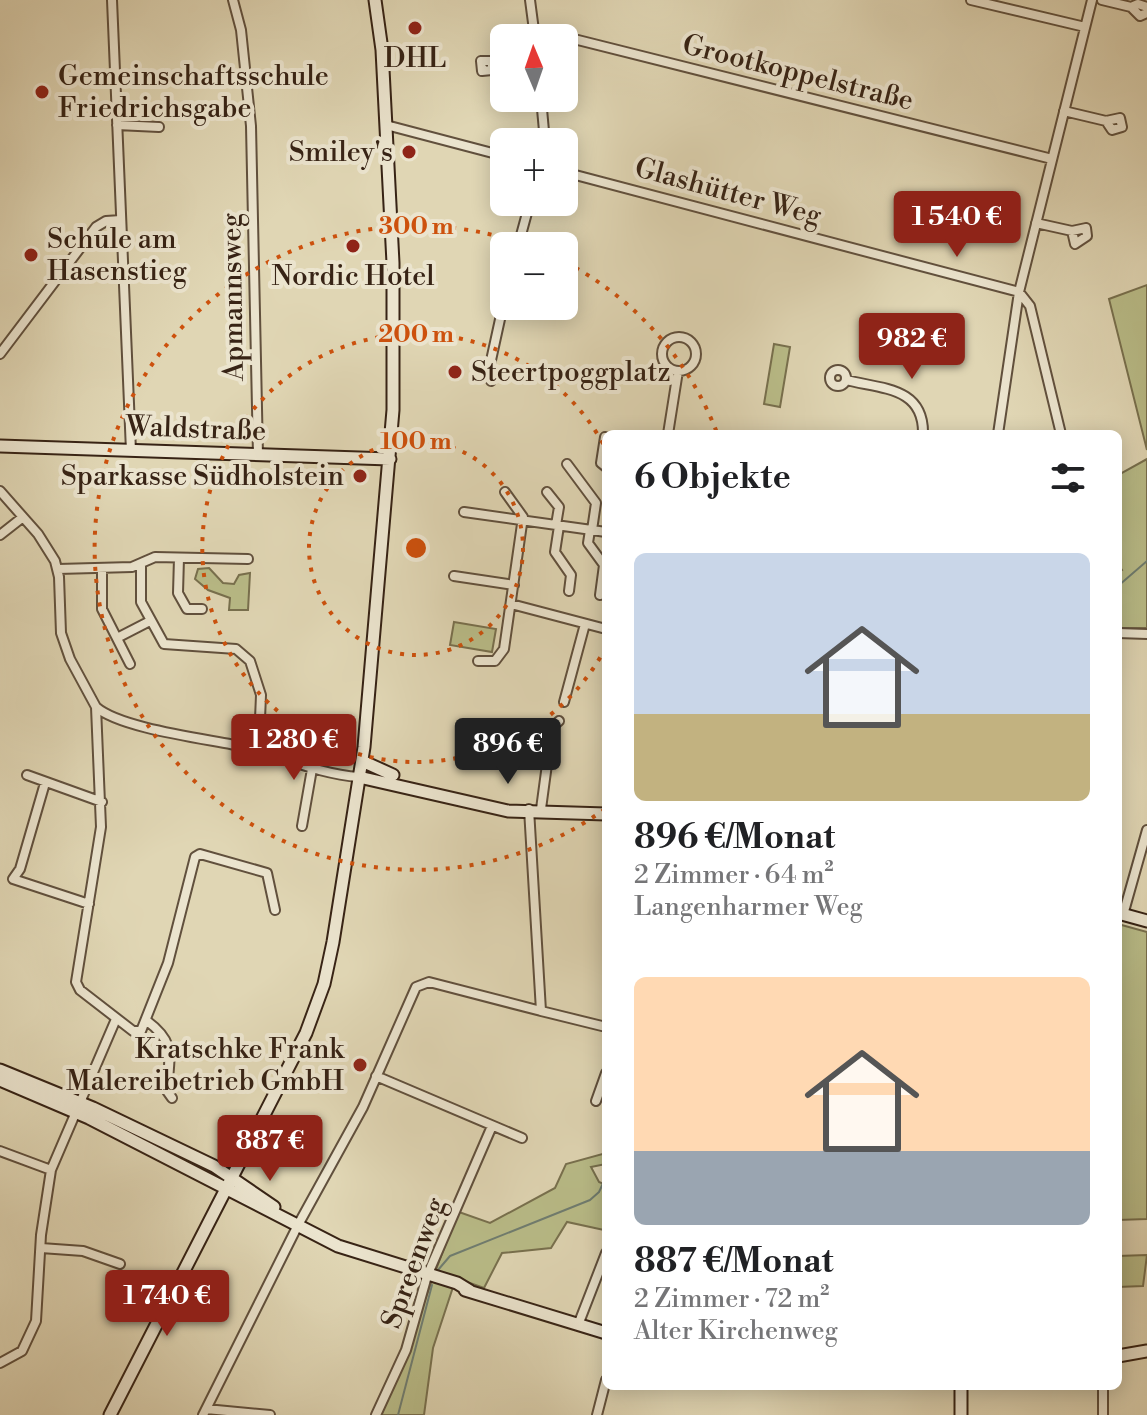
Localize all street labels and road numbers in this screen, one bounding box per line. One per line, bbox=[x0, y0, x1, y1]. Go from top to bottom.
street label: Grootkoppelstraße bbox=[679, 27, 917, 119]
street label: Glashütter Weg bbox=[631, 150, 826, 234]
street label: Apmannsweg bbox=[214, 212, 252, 382]
street label: Waldstraße bbox=[124, 409, 267, 449]
street label: Spreenweg bbox=[374, 1192, 454, 1333]

